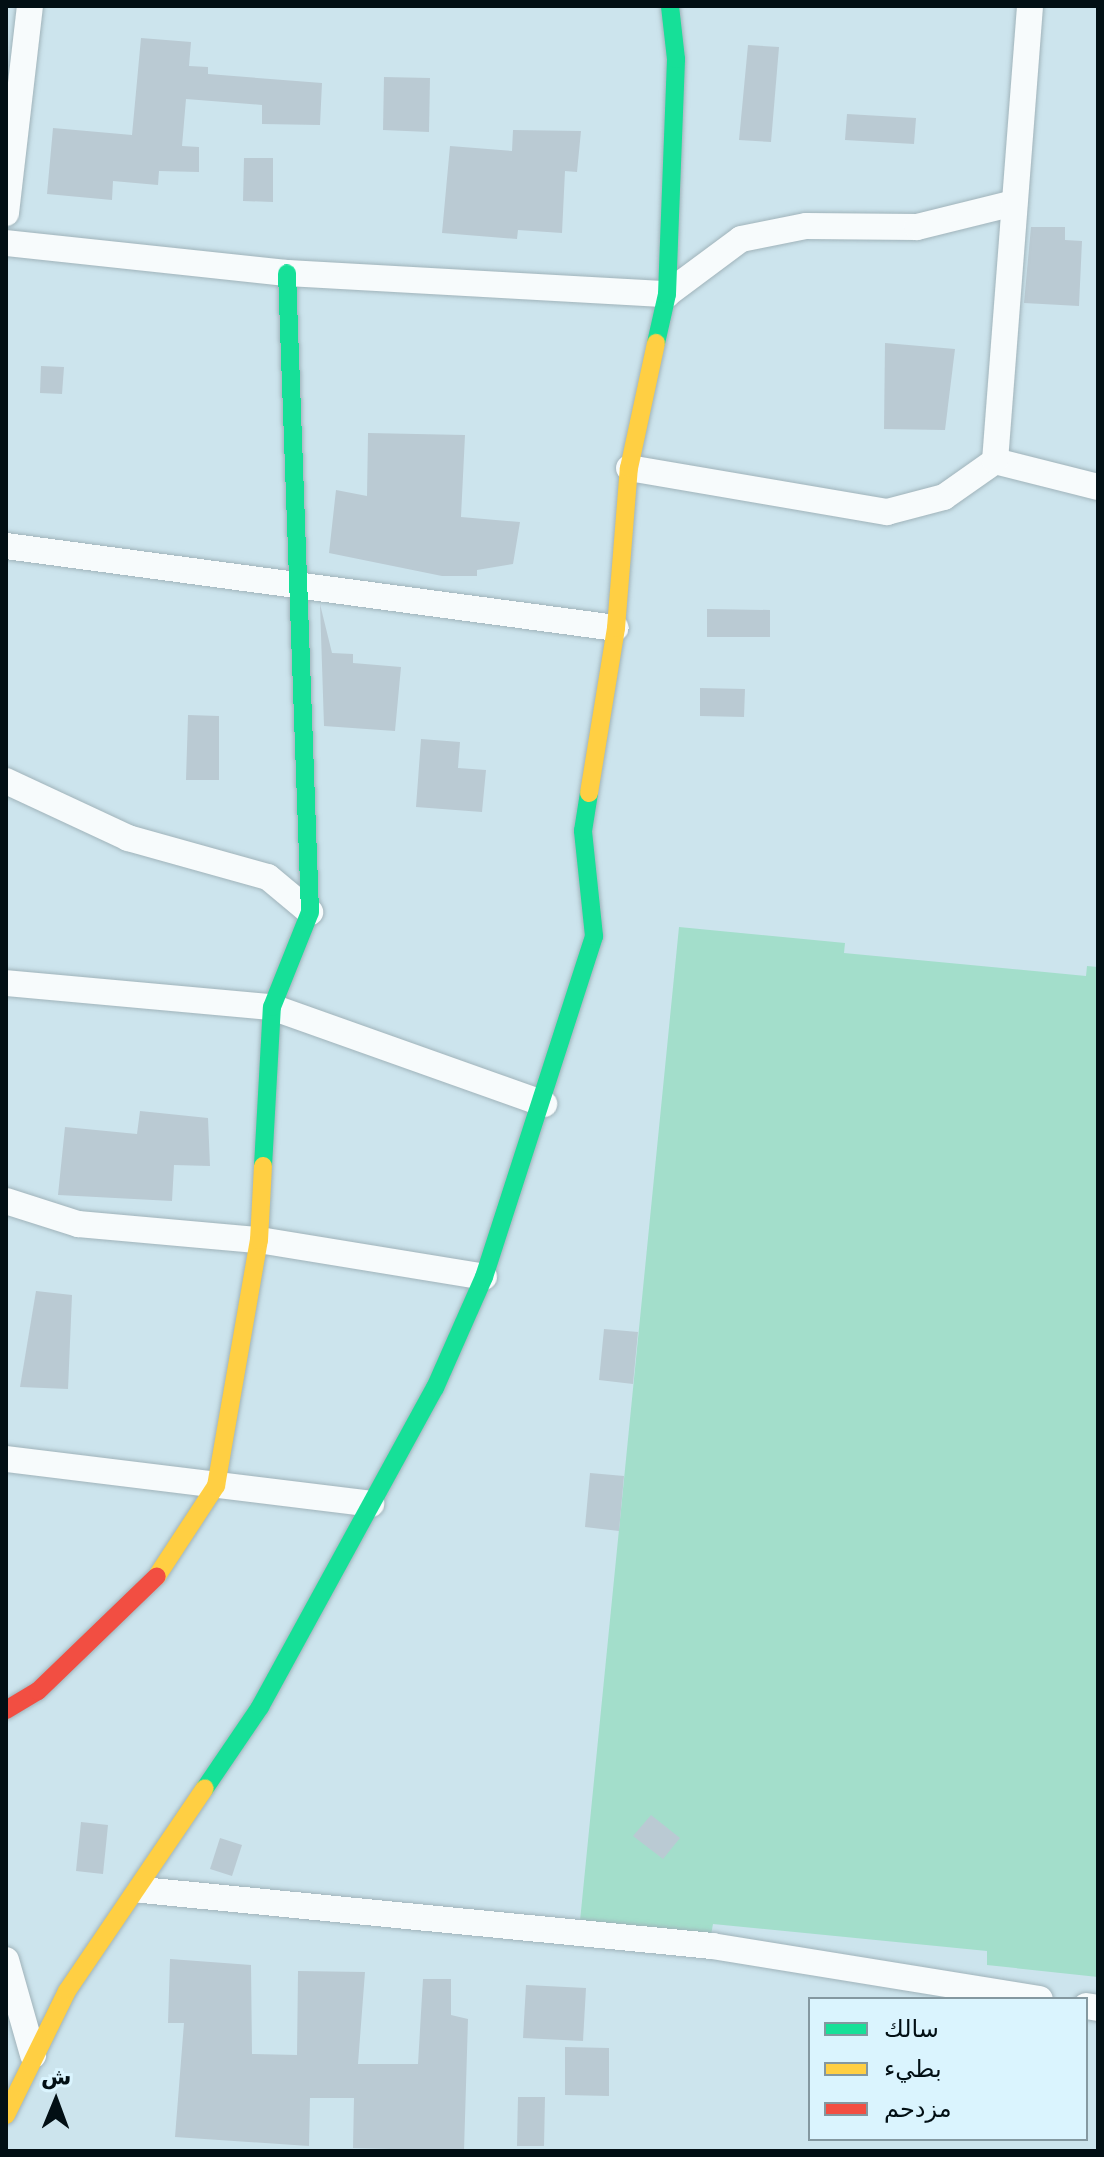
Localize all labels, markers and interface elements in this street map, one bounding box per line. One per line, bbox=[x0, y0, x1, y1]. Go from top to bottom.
legend bbox=[808, 1997, 1088, 2141]
text: سالك bbox=[884, 2015, 939, 2043]
text: بطيء bbox=[884, 2055, 942, 2083]
north arrow bbox=[16, 2061, 96, 2141]
text: ش bbox=[41, 2064, 72, 2089]
text: مزدحم bbox=[884, 2095, 952, 2123]

